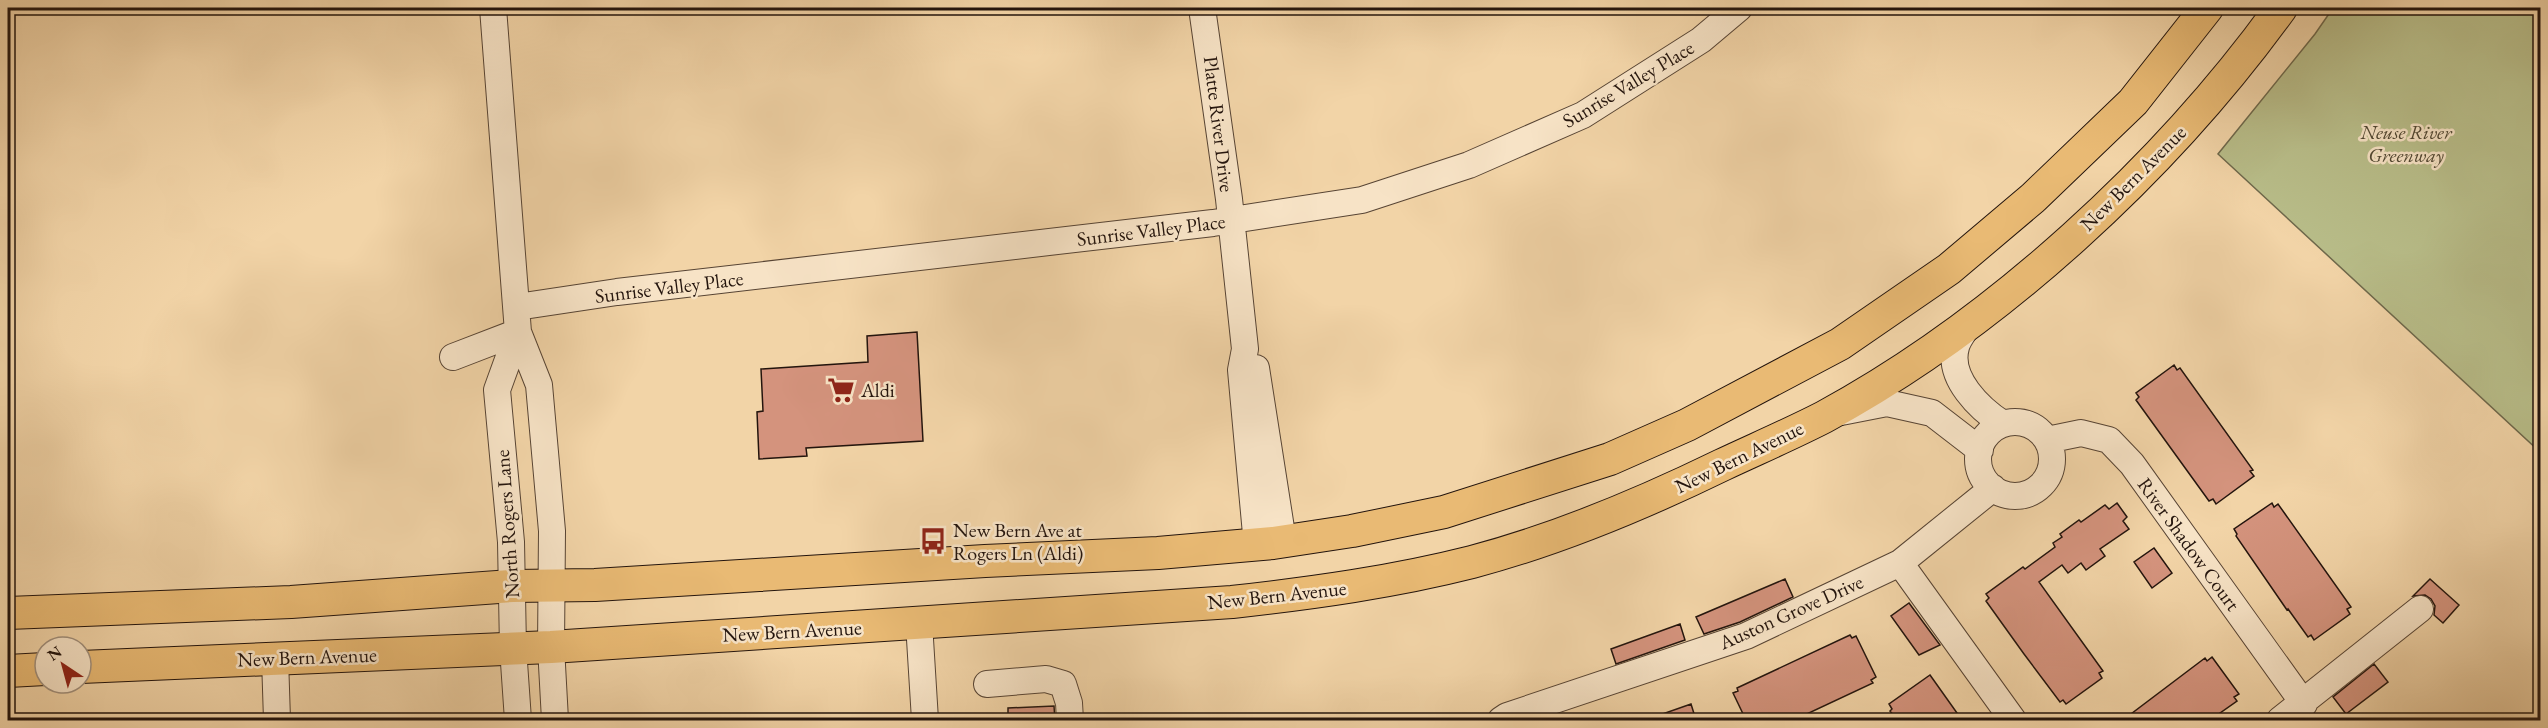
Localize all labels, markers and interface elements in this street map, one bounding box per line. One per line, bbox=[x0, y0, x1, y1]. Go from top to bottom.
street label: Sunrise Valley Place bbox=[1557, 34, 1699, 134]
street label: Platte River Drive bbox=[1198, 55, 1240, 194]
street label: New Bern Avenue bbox=[2074, 119, 2192, 237]
park label: Neuse River Greenway bbox=[2360, 119, 2453, 168]
street label: Sunrise Valley Place bbox=[1075, 208, 1227, 252]
street label: Sunrise Valley Place bbox=[593, 265, 745, 309]
supermarket icon: Aldi bbox=[826, 375, 856, 405]
place label: Aldi bbox=[860, 377, 895, 403]
street label: New Bern Avenue bbox=[1671, 415, 1808, 499]
street label: North Rogers Lane bbox=[489, 449, 525, 599]
street label: River Shadow Court bbox=[2132, 472, 2247, 616]
place label: New Bern Ave at Rogers Ln (Aldi) bbox=[953, 517, 1083, 566]
bus stop icon: New Bern Ave at Rogers Ln (Aldi) bbox=[918, 526, 948, 556]
street label: Auston Grove Drive bbox=[1714, 568, 1867, 656]
street label: New Bern Avenue bbox=[1206, 575, 1348, 615]
street label: New Bern Avenue bbox=[722, 614, 863, 648]
north arrow bbox=[33, 635, 93, 695]
text: N bbox=[43, 641, 66, 666]
street label: New Bern Avenue bbox=[237, 642, 377, 672]

